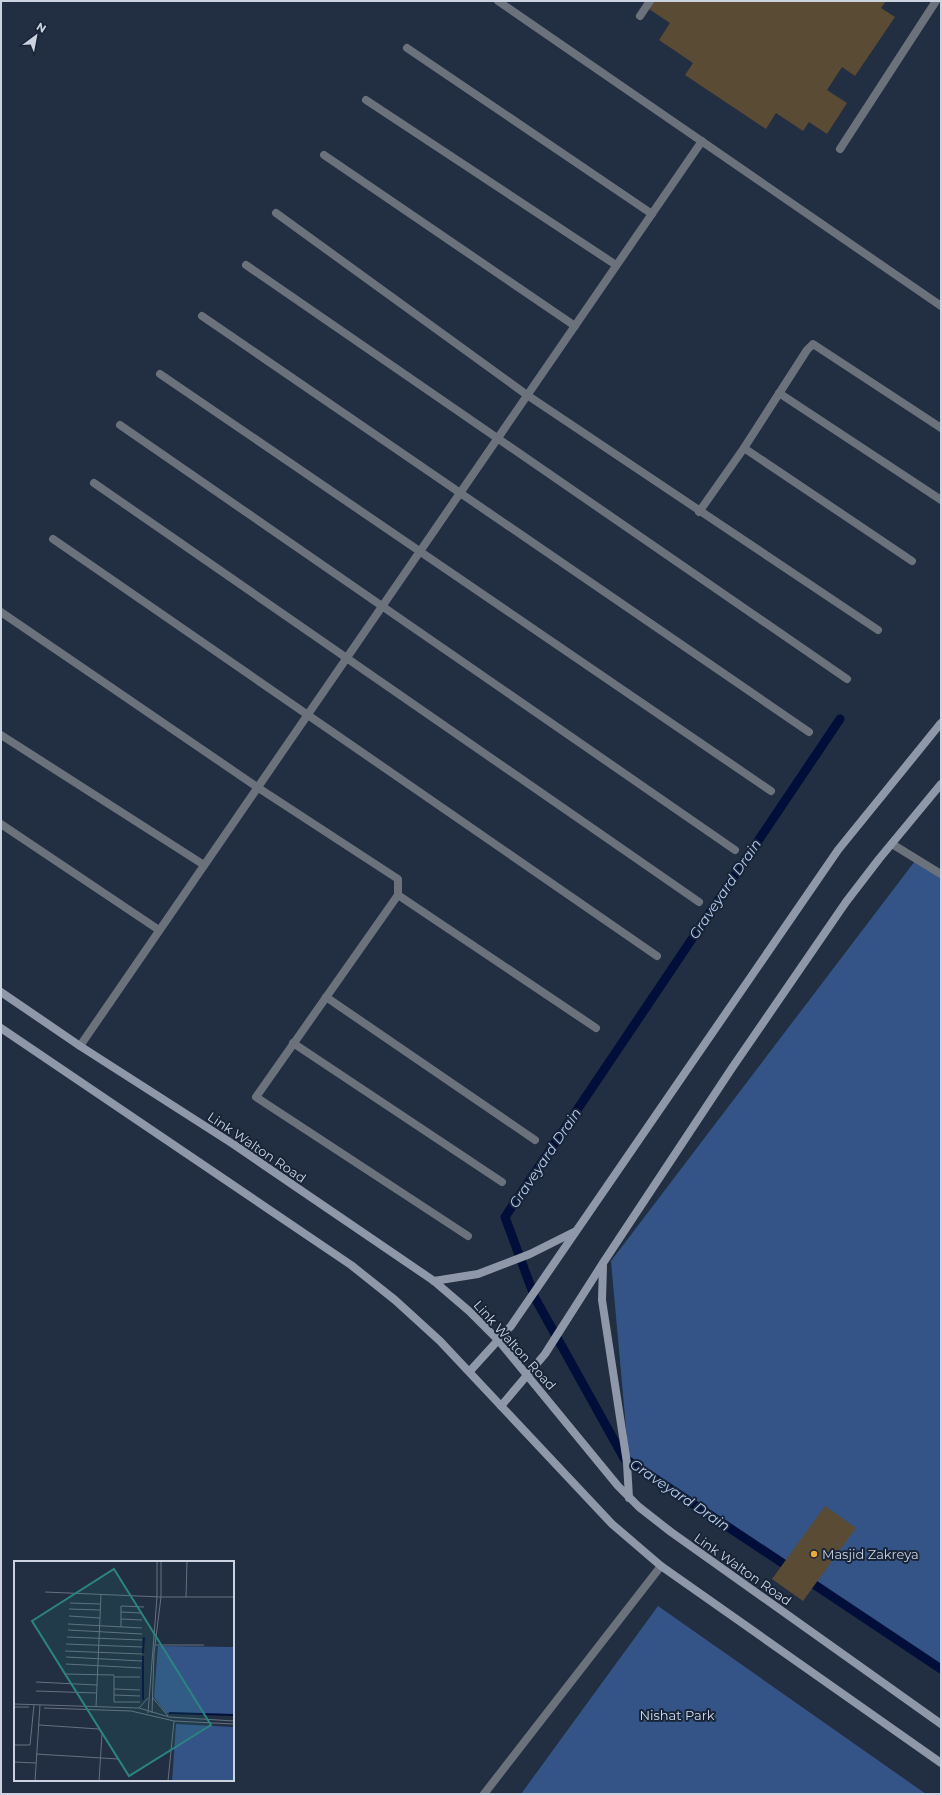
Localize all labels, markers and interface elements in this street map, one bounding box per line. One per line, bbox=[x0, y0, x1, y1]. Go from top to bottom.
north arrow bbox=[16, 16, 56, 56]
text: N bbox=[34, 19, 49, 36]
water label: Graveyard Drain bbox=[685, 836, 765, 942]
water label: Graveyard Drain bbox=[505, 1105, 585, 1211]
street label: Link Walton Road bbox=[205, 1108, 309, 1186]
street label: Link Walton Road bbox=[470, 1297, 560, 1393]
water label: Graveyard Drain bbox=[627, 1455, 733, 1535]
street label: Link Walton Road bbox=[691, 1529, 795, 1609]
place label: Masjid Zakreya bbox=[822, 1546, 919, 1562]
marker: Masjid Zakreya bbox=[809, 1549, 819, 1559]
inset map bbox=[14, 1561, 234, 1781]
park label: Nishat Park bbox=[639, 1707, 715, 1723]

